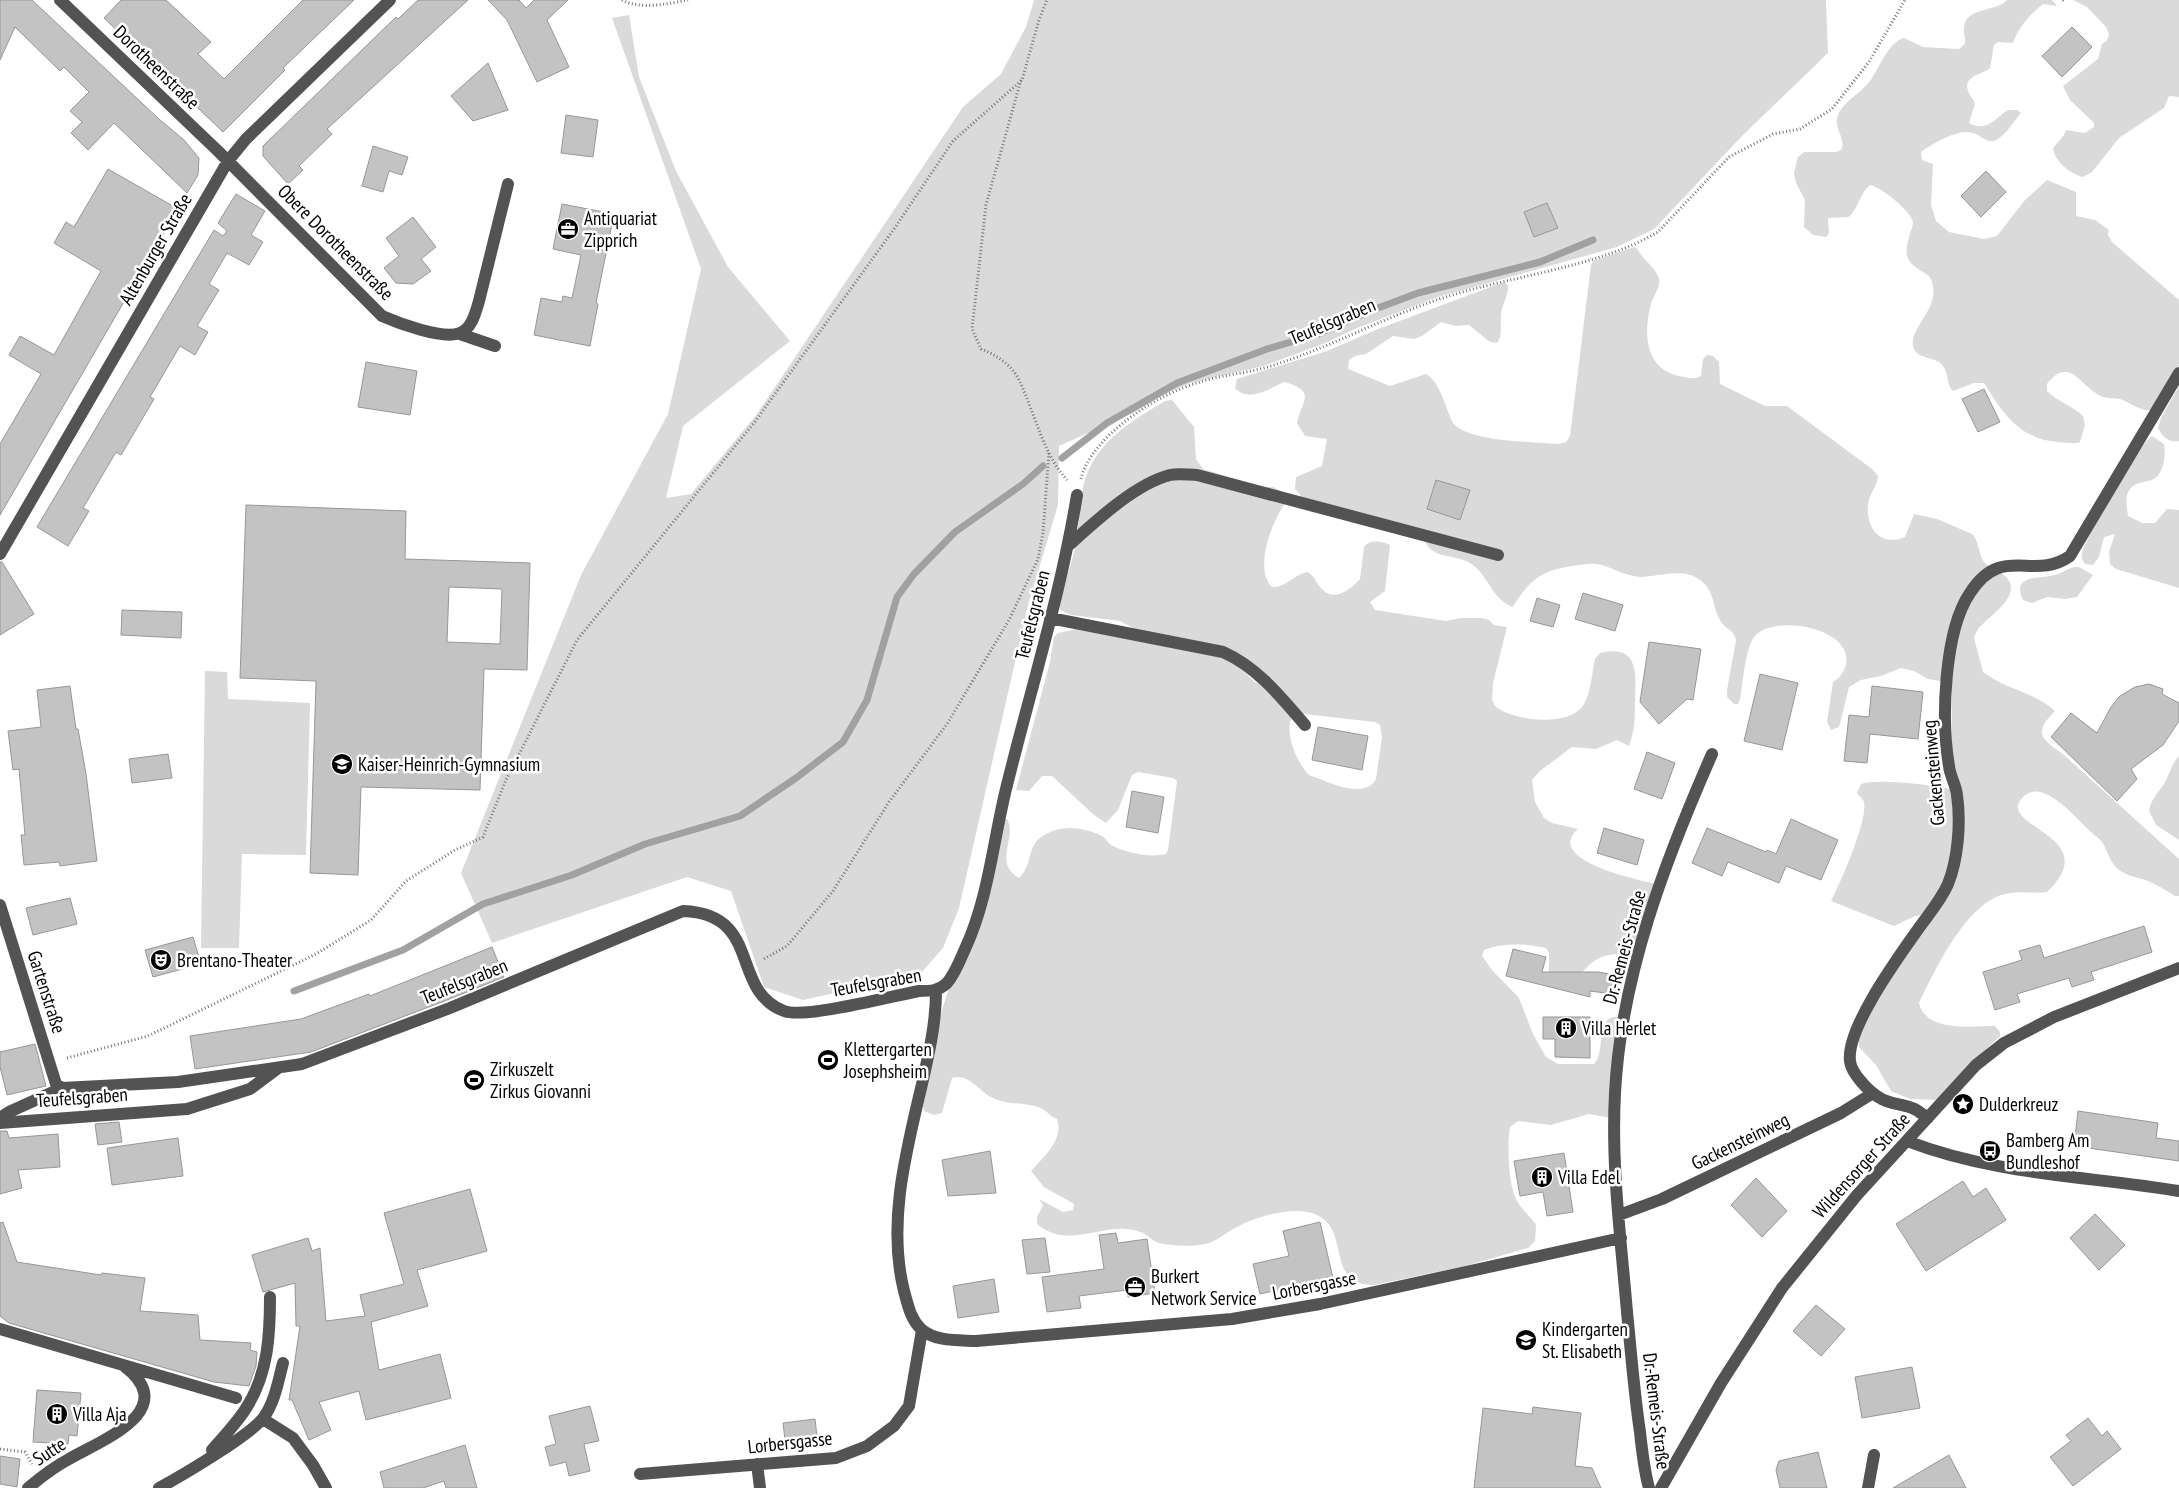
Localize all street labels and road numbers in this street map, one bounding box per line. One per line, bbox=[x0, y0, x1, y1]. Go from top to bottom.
street label: Dorotheenstraße bbox=[109, 20, 205, 114]
street label: Obere Dorotheenstraße bbox=[273, 179, 399, 305]
street label: Altenburger Straße bbox=[113, 189, 197, 309]
street label: Teufelsgraben bbox=[1285, 292, 1379, 350]
street label: Teufelsgraben bbox=[1009, 568, 1055, 662]
street label: Gackensteinweg bbox=[1916, 719, 1950, 827]
street label: Dr.-Remeis-Straße bbox=[1597, 887, 1651, 1007]
street label: Gartenstraße bbox=[22, 948, 72, 1036]
street label: Teufelsgraben bbox=[417, 953, 511, 1009]
street label: Teufelsgraben bbox=[829, 962, 923, 1002]
street label: Teufelsgraben bbox=[36, 1082, 128, 1112]
street label: Gackensteinweg bbox=[1687, 1107, 1793, 1175]
street label: Wildensorger Straße bbox=[1807, 1107, 1915, 1223]
street label: Lorbersgasse bbox=[1270, 1265, 1358, 1305]
street label: Dr.-Remeis-Straße bbox=[1638, 1351, 1676, 1471]
street label: Lorbersgasse bbox=[747, 1426, 834, 1458]
street label: Sutte bbox=[28, 1431, 70, 1470]

